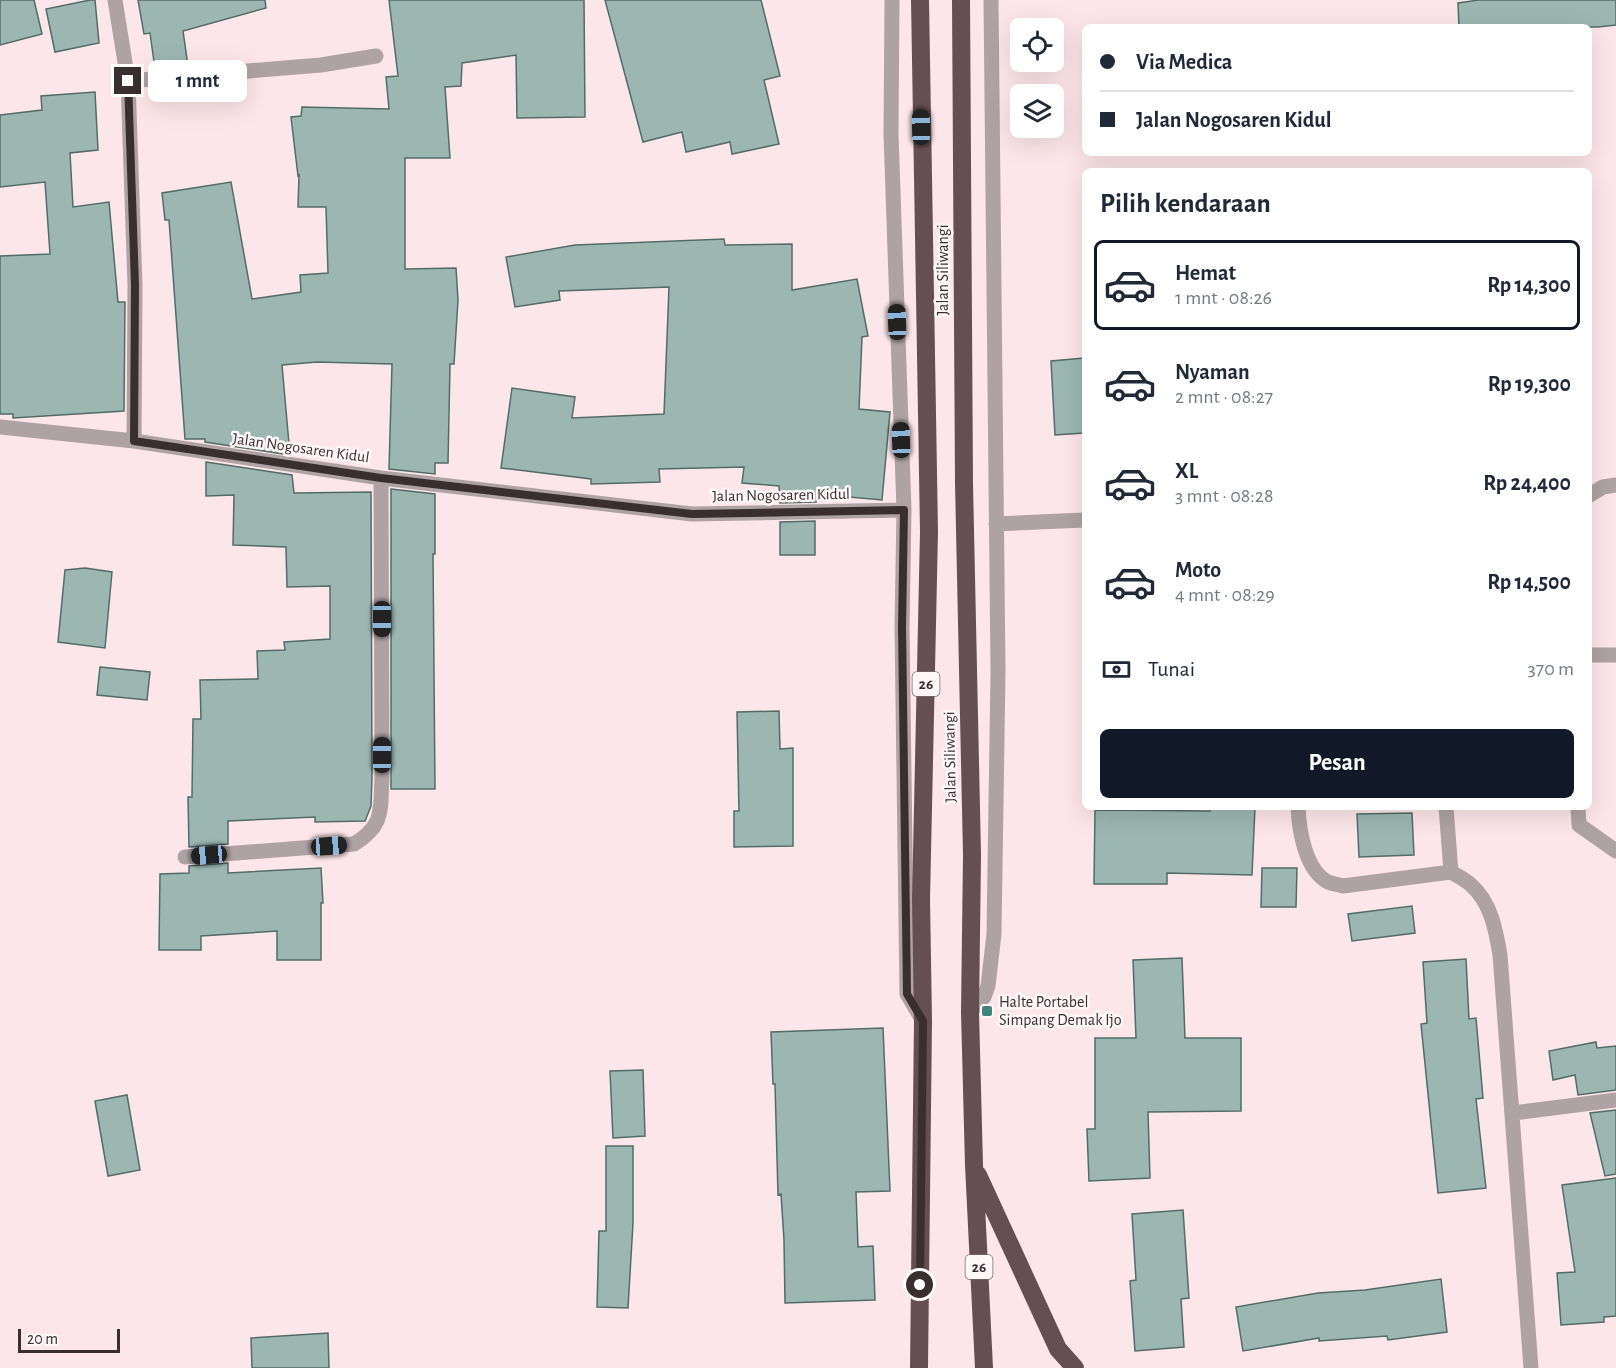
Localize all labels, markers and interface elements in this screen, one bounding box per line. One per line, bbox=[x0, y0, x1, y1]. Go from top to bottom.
map controls bbox=[1010, 18, 1064, 138]
button: locate bbox=[1010, 18, 1064, 72]
text: Via Medica bbox=[1136, 51, 1232, 73]
callout: 1 mnt bbox=[149, 60, 248, 102]
route end bbox=[114, 67, 141, 94]
text: 1 mnt bbox=[176, 71, 219, 91]
button: layers bbox=[1010, 84, 1064, 138]
car bbox=[912, 109, 930, 145]
text: Jalan Nogosaren Kidul bbox=[1136, 109, 1332, 131]
text: Pilih kendaraan bbox=[1100, 190, 1271, 217]
street label: Jalan Siliwangi bbox=[935, 224, 951, 316]
icon: car bbox=[1103, 258, 1157, 312]
text: Hemat bbox=[1175, 262, 1236, 284]
text: Rp 14,300 bbox=[1487, 274, 1571, 296]
text: 1 mnt · 08:26 bbox=[1175, 288, 1272, 308]
car bbox=[887, 304, 907, 340]
icon: car bbox=[1103, 357, 1157, 411]
text: Nyaman bbox=[1175, 361, 1250, 383]
text: Rp 19,300 bbox=[1488, 373, 1571, 395]
text: 2 mnt · 08:27 bbox=[1175, 387, 1273, 407]
car bbox=[891, 422, 911, 458]
street label: Jalan Nogosaren Kidul bbox=[232, 430, 370, 466]
icon: car bbox=[1103, 456, 1157, 510]
text: XL bbox=[1175, 460, 1198, 482]
text: Rp 24,400 bbox=[1483, 472, 1571, 494]
street label: Jalan Nogosaren Kidul bbox=[712, 486, 850, 504]
text: 3 mnt · 08:28 bbox=[1175, 486, 1273, 506]
icon: car bbox=[1103, 555, 1157, 609]
text: Moto bbox=[1175, 559, 1221, 581]
text: Rp 14,500 bbox=[1487, 571, 1571, 593]
text: 4 mnt · 08:29 bbox=[1175, 585, 1275, 605]
car bbox=[373, 601, 391, 637]
icon: cash bbox=[1100, 653, 1133, 686]
text: Tunai bbox=[1148, 658, 1195, 680]
text: 370 m bbox=[1528, 659, 1574, 679]
road number: 26 bbox=[912, 672, 940, 696]
street label: Jalan Siliwangi bbox=[941, 711, 959, 803]
button: Pesan bbox=[1100, 729, 1574, 798]
car bbox=[373, 737, 391, 773]
car bbox=[310, 836, 348, 856]
car bbox=[190, 844, 228, 866]
place label: Halte Portabel Simpang Demak Ijo bbox=[999, 994, 1122, 1029]
marker: Halte Portabel Simpang Demak Ijo bbox=[980, 1004, 994, 1018]
road number: 26 bbox=[966, 1255, 992, 1279]
route start bbox=[906, 1271, 933, 1298]
scale bar bbox=[18, 1326, 120, 1354]
text: 20 m bbox=[27, 1331, 58, 1347]

